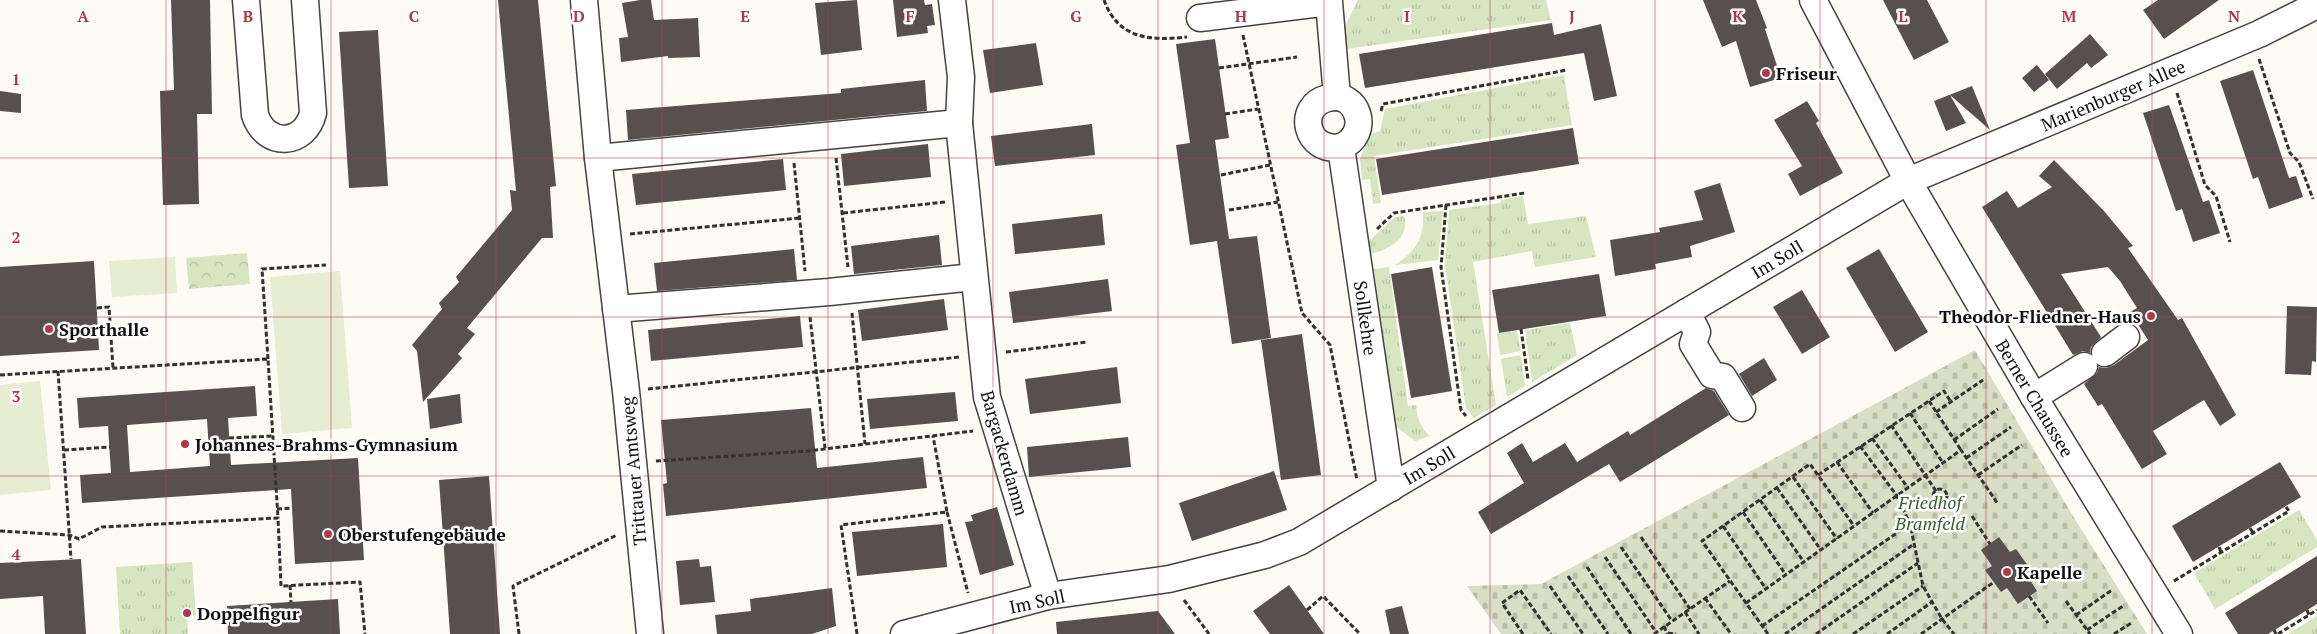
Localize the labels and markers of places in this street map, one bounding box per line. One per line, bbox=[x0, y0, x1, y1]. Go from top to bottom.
place label: Friseur bbox=[1776, 61, 1837, 85]
marker: Friseur bbox=[1760, 67, 1772, 79]
place label: Theodor-Fliedner-Haus bbox=[1939, 304, 2141, 328]
marker: Theodor-Fliedner-Haus bbox=[2145, 310, 2157, 322]
place label: Sporthalle bbox=[59, 317, 149, 341]
marker: Sporthalle bbox=[43, 323, 55, 335]
place label: Johannes-Brahms-Gymnasium bbox=[195, 432, 458, 456]
marker: Johannes-Brahms-Gymnasium bbox=[179, 438, 191, 450]
place label: Oberstufengebäude bbox=[338, 522, 506, 546]
marker: Oberstufengebäude bbox=[322, 528, 334, 540]
place label: Kapelle bbox=[2017, 560, 2082, 584]
marker: Kapelle bbox=[2001, 566, 2013, 578]
place label: Doppelfigur bbox=[197, 601, 300, 625]
marker: Doppelfigur bbox=[181, 607, 193, 619]

